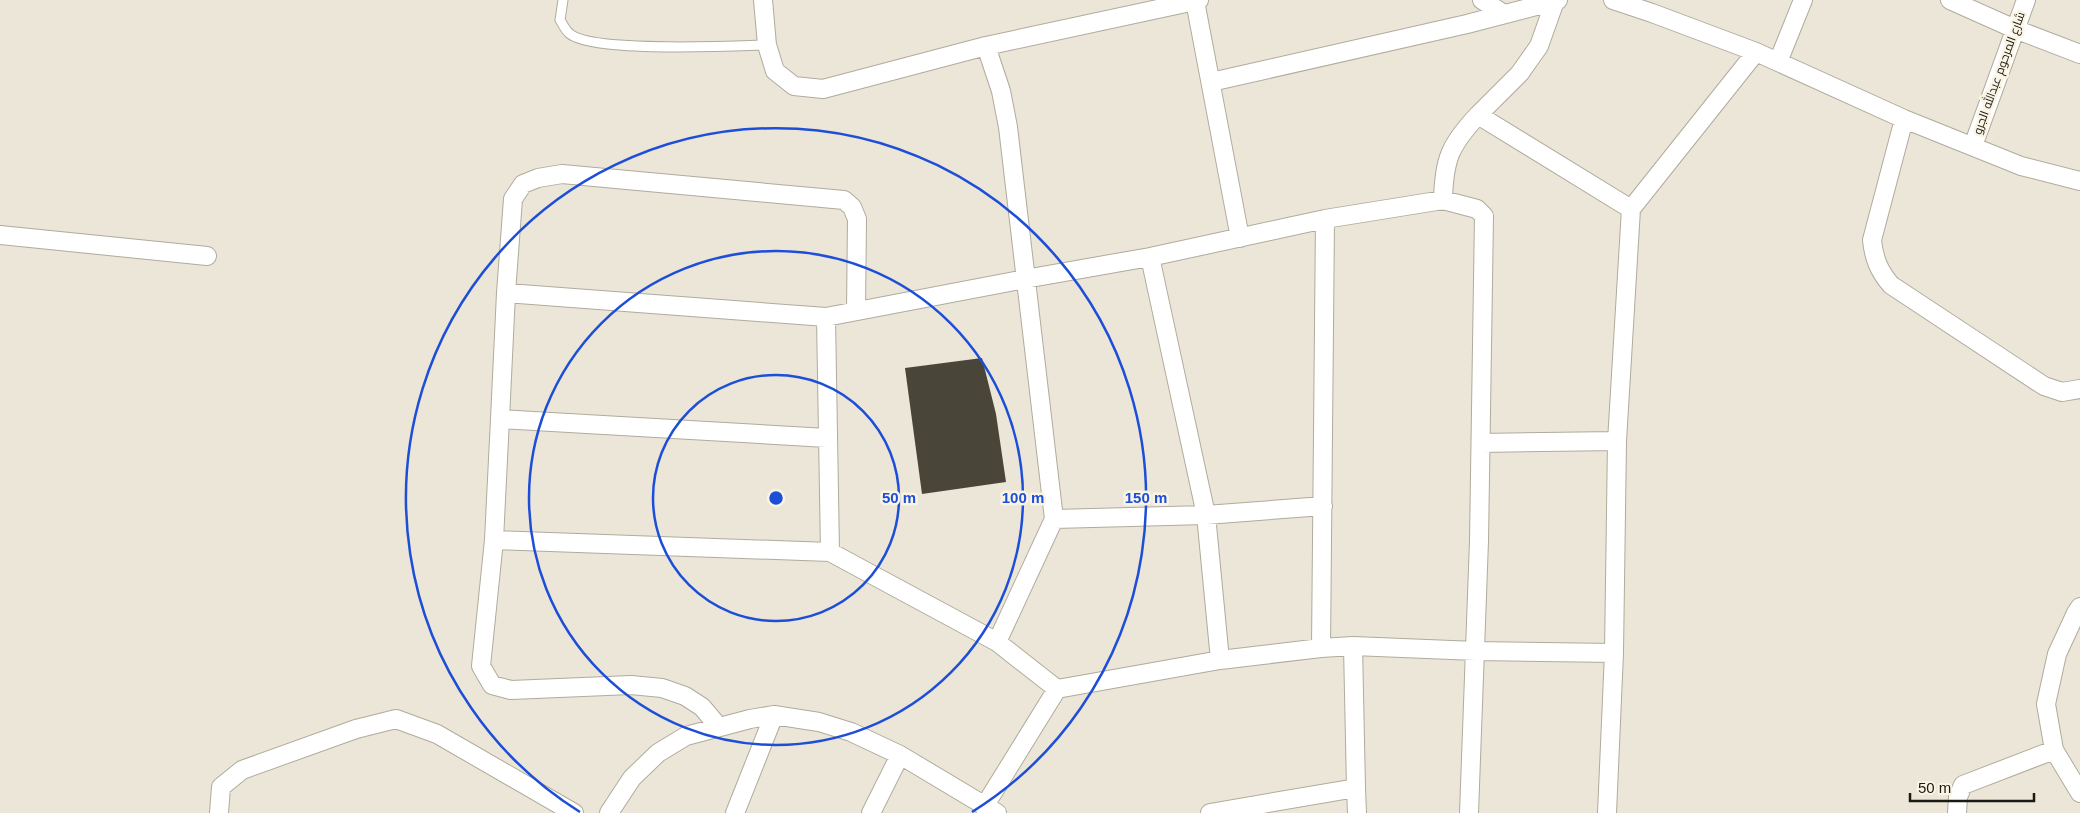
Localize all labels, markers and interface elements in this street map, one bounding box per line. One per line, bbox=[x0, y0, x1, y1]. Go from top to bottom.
street label: شارع المرحوم عبدالله الجرو bbox=[1969, 9, 2029, 137]
centre of rings bbox=[767, 489, 785, 507]
text: 50 m bbox=[882, 489, 916, 506]
text: 100 m bbox=[1002, 489, 1044, 506]
text: 150 m bbox=[1125, 489, 1167, 506]
scale bar bbox=[1910, 770, 2034, 802]
text: 50 m bbox=[1918, 779, 1951, 796]

